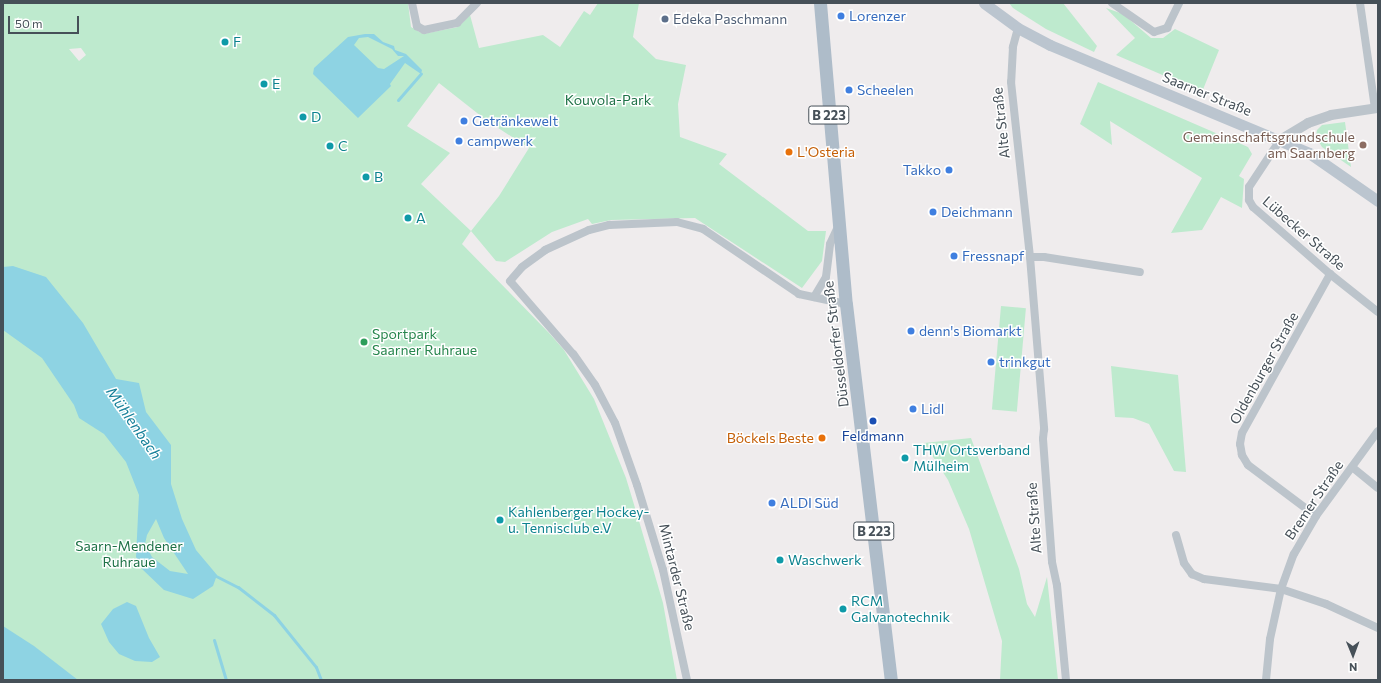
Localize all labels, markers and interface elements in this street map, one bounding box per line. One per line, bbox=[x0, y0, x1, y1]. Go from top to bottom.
scale bar bbox=[10, 8, 81, 34]
place label: Lorenzer bbox=[849, 8, 906, 24]
place label: Edeka Paschmann bbox=[673, 11, 787, 27]
marker: Lorenzer bbox=[836, 11, 846, 21]
marker: Edeka Paschmann bbox=[660, 14, 670, 24]
text: 50 m bbox=[15, 16, 43, 30]
place label: F bbox=[233, 34, 241, 50]
marker: F bbox=[220, 37, 230, 47]
street label: Saarner Straße bbox=[1160, 68, 1254, 120]
place label: E bbox=[272, 76, 280, 92]
marker: E bbox=[259, 79, 269, 89]
place label: Scheelen bbox=[857, 82, 914, 98]
marker: Scheelen bbox=[844, 85, 854, 95]
street label: Alte Straße bbox=[989, 87, 1013, 159]
park label: Kouvola-Park bbox=[565, 92, 651, 108]
road number: B 223 bbox=[808, 104, 850, 126]
place label: D bbox=[311, 109, 321, 125]
marker: D bbox=[298, 112, 308, 122]
place label: Getränkewelt bbox=[472, 113, 558, 129]
marker: Getränkewelt bbox=[459, 116, 469, 126]
place label: Gemeinschaftsgrundschule am Saarnberg bbox=[1183, 129, 1355, 162]
place label: campwerk bbox=[467, 133, 533, 149]
marker: campwerk bbox=[454, 136, 464, 146]
place label: C bbox=[338, 138, 348, 154]
marker: Gemeinschaftsgrundschule am Saarnberg bbox=[1358, 140, 1368, 150]
marker: C bbox=[325, 141, 335, 151]
place label: L'Osteria bbox=[797, 144, 855, 160]
marker: L'Osteria bbox=[784, 147, 794, 157]
place label: Takko bbox=[903, 162, 941, 178]
marker: Takko bbox=[944, 165, 954, 175]
place label: B bbox=[374, 169, 383, 185]
marker: B bbox=[361, 172, 371, 182]
street label: Lübecker Straße bbox=[1259, 193, 1349, 273]
place label: Deichmann bbox=[941, 204, 1013, 220]
marker: Deichmann bbox=[928, 207, 938, 217]
place label: A bbox=[416, 210, 426, 226]
marker: A bbox=[403, 213, 413, 223]
place label: Fressnapf bbox=[962, 248, 1024, 264]
marker: Fressnapf bbox=[949, 251, 959, 261]
street label: Düsseldorfer Straße bbox=[820, 280, 852, 408]
street label: Oldenburger Straße bbox=[1226, 309, 1302, 427]
place label: denn's Biomarkt bbox=[919, 323, 1022, 339]
place label: Sportpark Saarner Ruhraue bbox=[372, 326, 477, 358]
marker: denn's Biomarkt bbox=[906, 326, 916, 336]
marker: Sportpark Saarner Ruhraue bbox=[359, 337, 369, 347]
place label: trinkgut bbox=[999, 354, 1051, 370]
marker: trinkgut bbox=[986, 357, 996, 367]
water label: Mühlenbach bbox=[102, 383, 166, 463]
place label: Lidl bbox=[921, 401, 944, 417]
marker: Lidl bbox=[908, 404, 918, 414]
marker: Feldmann bbox=[868, 416, 878, 426]
place label: Feldmann bbox=[842, 428, 904, 444]
place label: Böckels Beste bbox=[727, 430, 814, 446]
marker: Böckels Beste bbox=[817, 433, 827, 443]
place label: THW Ortsverband Mülheim bbox=[913, 442, 1030, 474]
marker: THW Ortsverband Mülheim bbox=[900, 453, 910, 463]
street label: Bremer Straße bbox=[1281, 457, 1347, 543]
street label: Alte Straße bbox=[1023, 482, 1045, 554]
place label: ALDI Süd bbox=[780, 495, 839, 511]
marker: ALDI Süd bbox=[767, 498, 777, 508]
place label: Kahlenberger Hockey- u. Tennisclub e.V bbox=[508, 504, 649, 536]
marker: Kahlenberger Hockey- u. Tennisclub e.V bbox=[495, 515, 505, 525]
road number: B 223 bbox=[853, 520, 895, 542]
street label: Mintarder Straße bbox=[656, 522, 698, 632]
park label: Saarn-Mendener Ruhraue bbox=[75, 538, 183, 570]
place label: Waschwerk bbox=[788, 552, 862, 568]
marker: Waschwerk bbox=[775, 555, 785, 565]
place label: RCM Galvanotechnik bbox=[851, 593, 950, 626]
marker: RCM Galvanotechnik bbox=[838, 604, 848, 614]
north arrow bbox=[1333, 635, 1373, 675]
text: N bbox=[1349, 661, 1357, 674]

